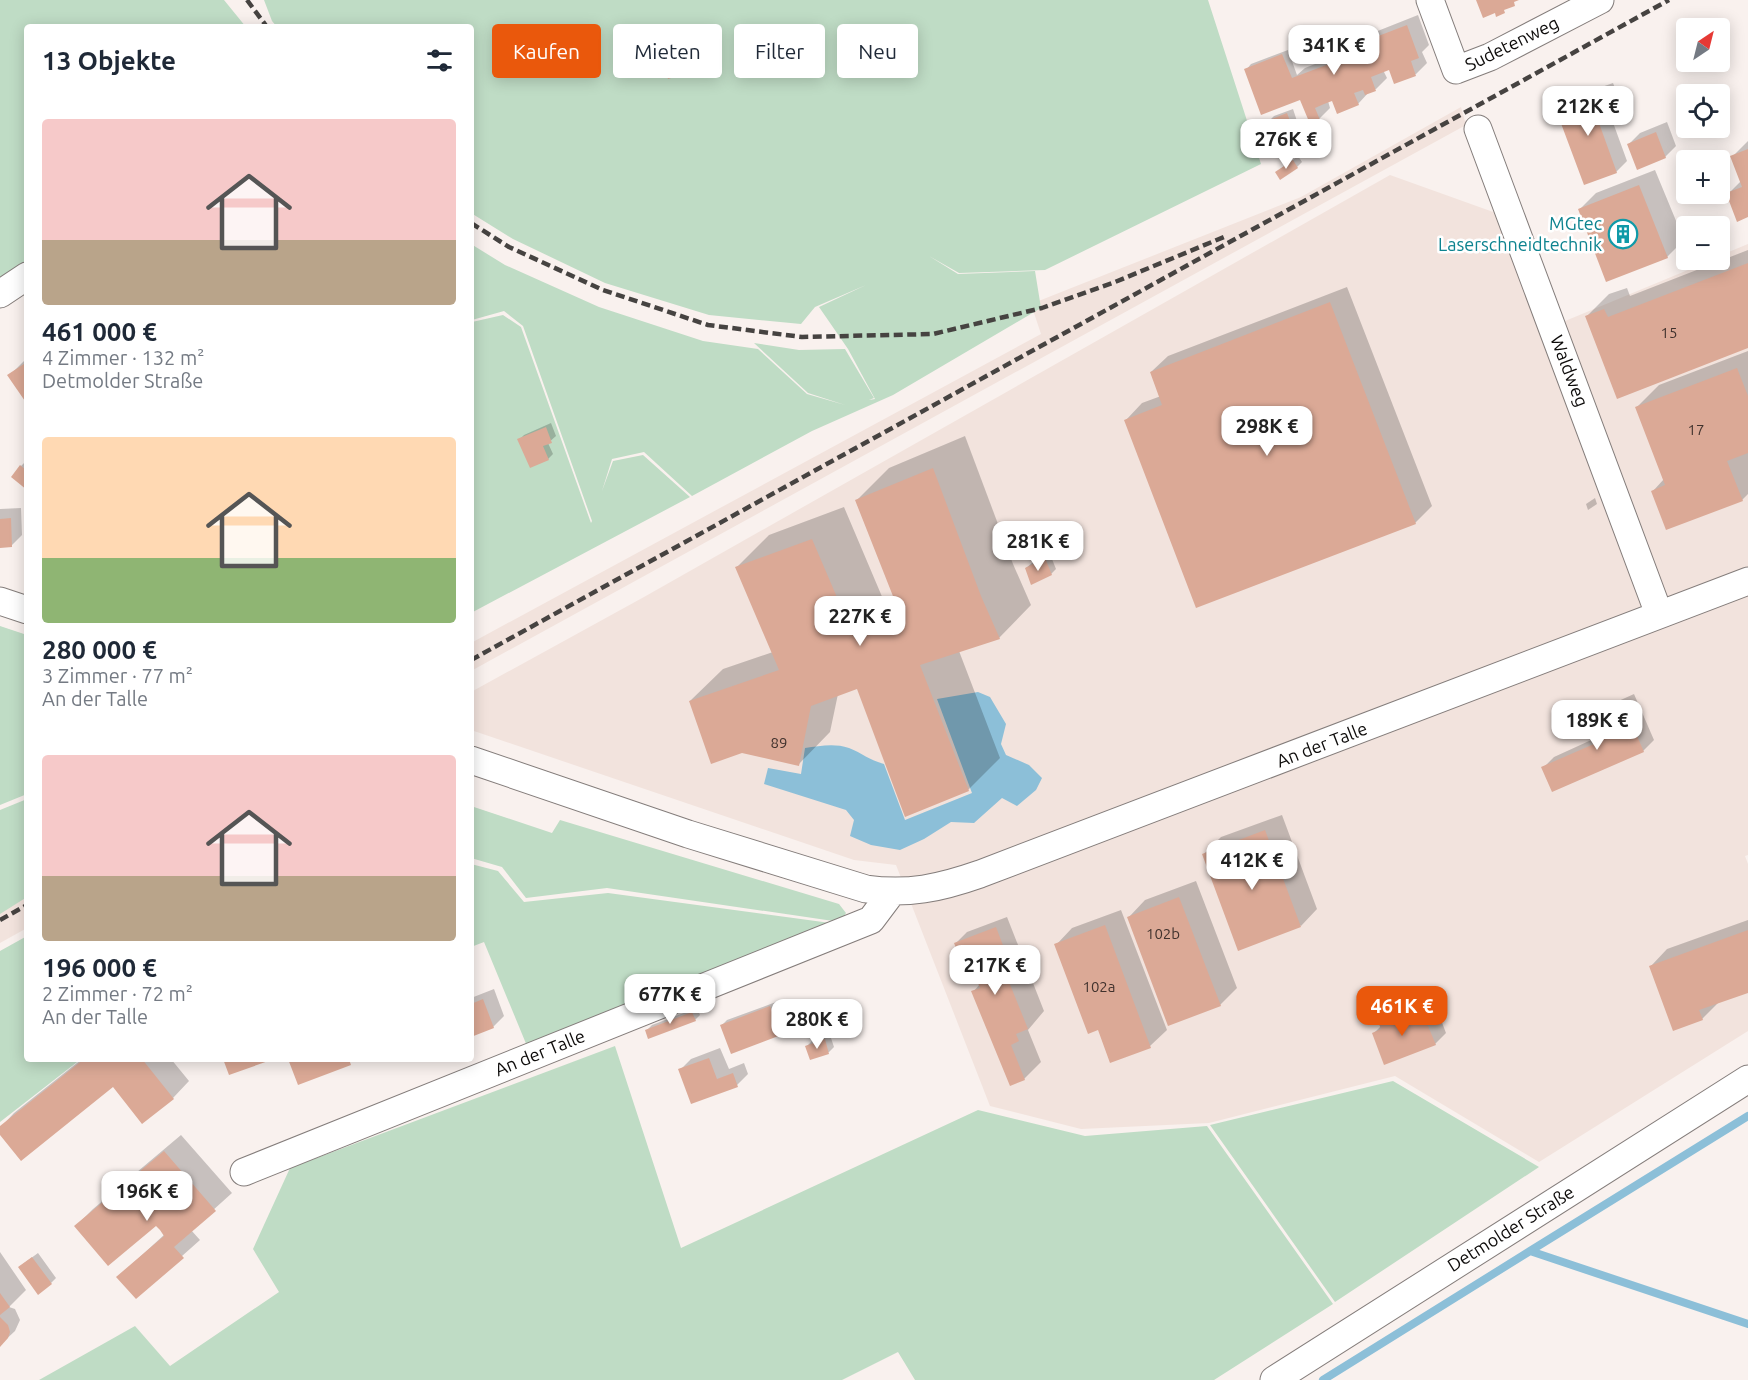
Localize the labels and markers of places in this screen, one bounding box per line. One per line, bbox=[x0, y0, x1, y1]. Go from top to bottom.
pin: 341K € bbox=[1285, 25, 1383, 76]
pin: 212K € bbox=[1539, 86, 1637, 137]
pin: 276K € bbox=[1237, 119, 1335, 170]
place label: MGtec Laserschneidtechnik bbox=[1438, 213, 1602, 254]
building icon: MGtec Laserschneidtechnik bbox=[1607, 218, 1639, 250]
pin: 298K € bbox=[1218, 406, 1316, 457]
pin: 281K € bbox=[989, 521, 1087, 572]
pin: 227K € bbox=[811, 596, 909, 647]
pin: 189K € bbox=[1548, 700, 1646, 751]
pin: 412K € bbox=[1203, 840, 1301, 891]
pin: 217K € bbox=[946, 945, 1044, 996]
pin: 677K € bbox=[621, 974, 719, 1025]
pin: 461K € bbox=[1353, 986, 1451, 1037]
pin: 280K € bbox=[768, 999, 866, 1050]
pin: 196K € bbox=[98, 1171, 196, 1222]

